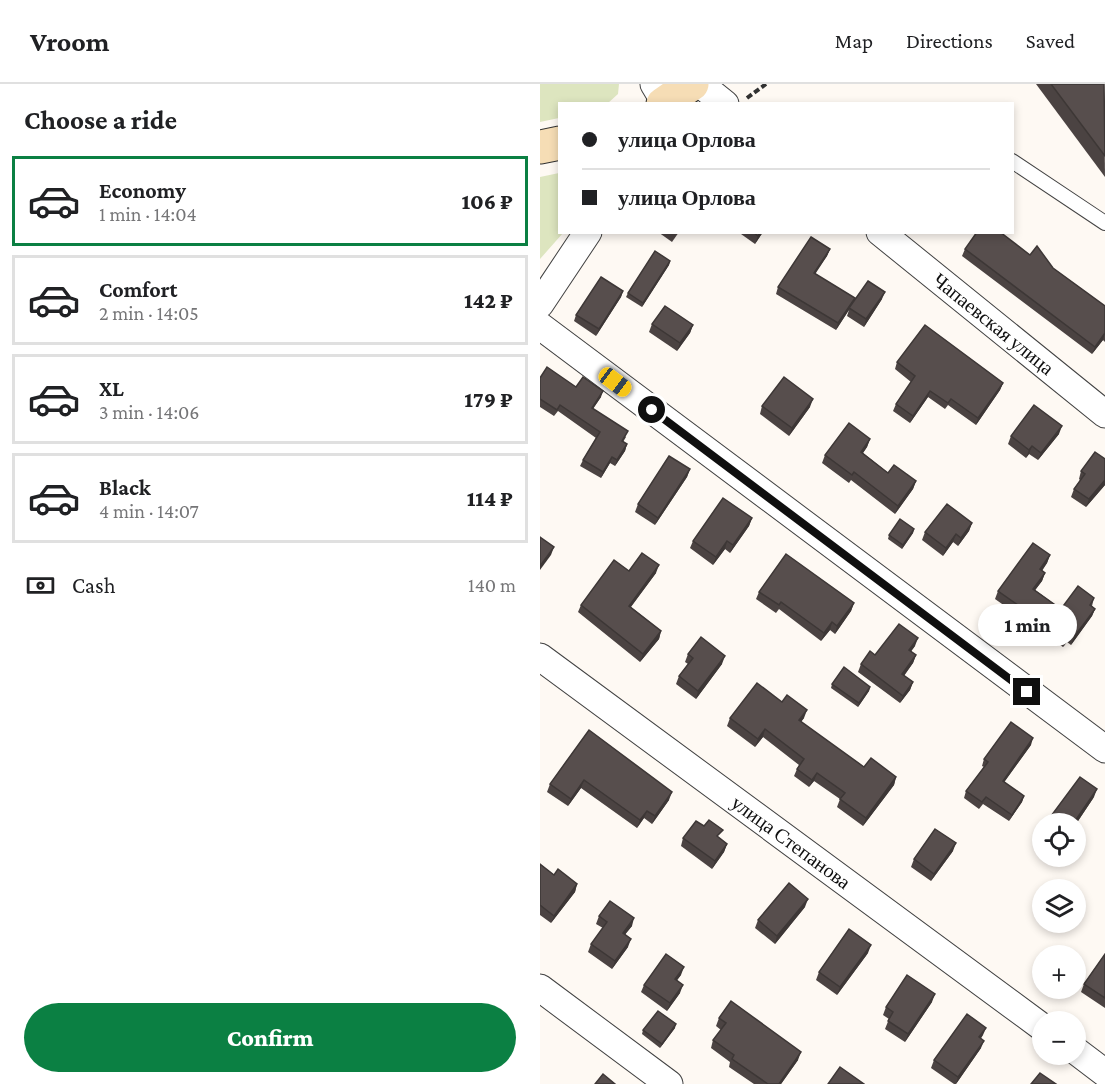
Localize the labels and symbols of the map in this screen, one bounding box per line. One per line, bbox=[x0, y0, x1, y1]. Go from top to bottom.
street label: Чапаевская улица bbox=[929, 268, 1058, 379]
car bbox=[595, 364, 635, 400]
route start bbox=[638, 396, 665, 423]
callout: 1 min bbox=[978, 605, 1076, 647]
route end bbox=[1013, 678, 1040, 705]
street label: улица Степанова bbox=[727, 791, 855, 893]

